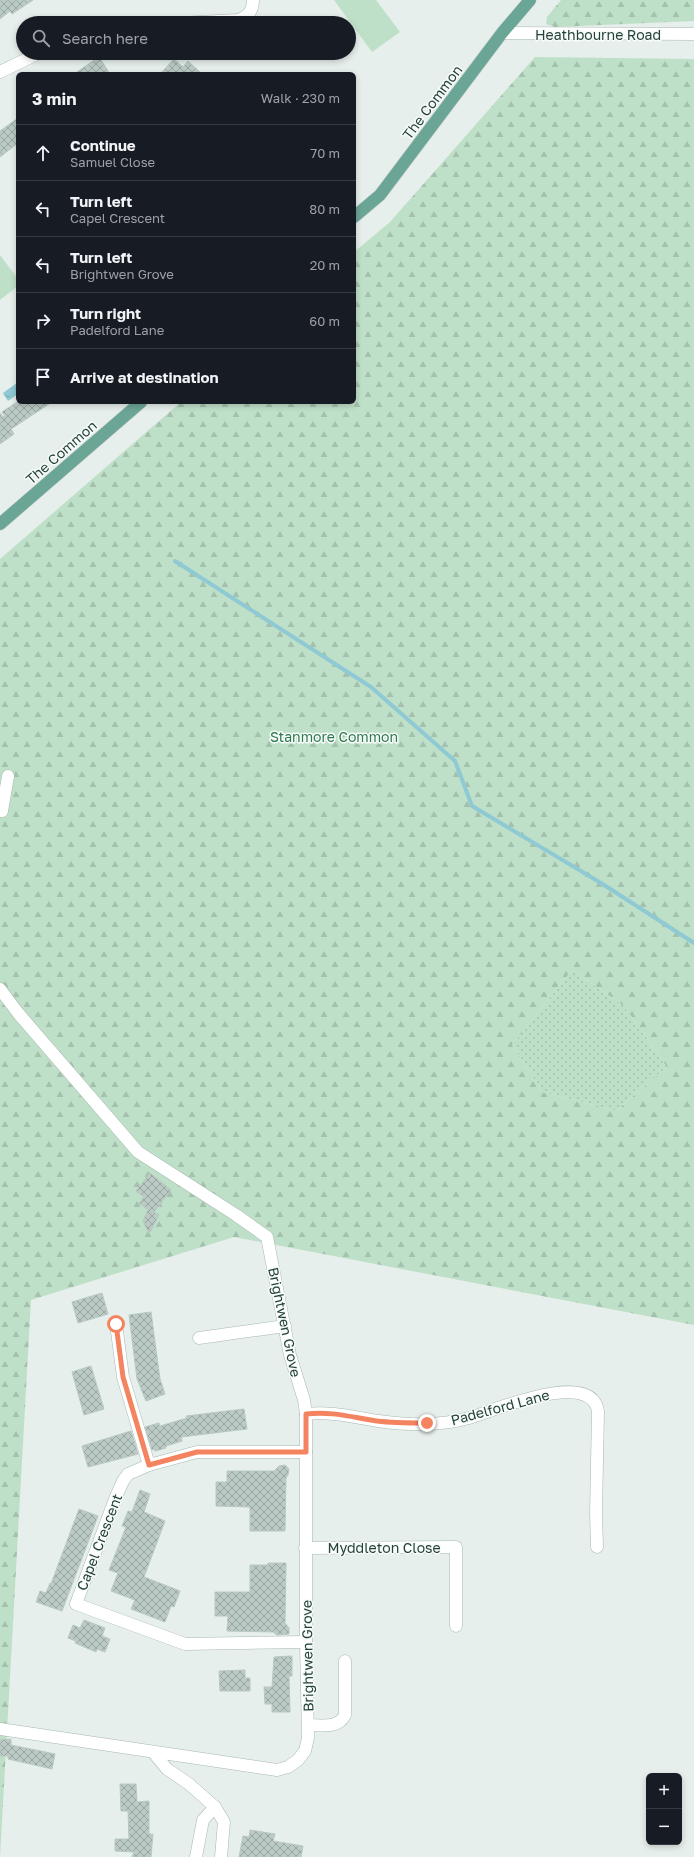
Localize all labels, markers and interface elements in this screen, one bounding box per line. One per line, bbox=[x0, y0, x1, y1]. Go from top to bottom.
search box bbox=[16, 16, 356, 60]
street label: Heathbourne Road bbox=[535, 26, 661, 43]
icon: search bbox=[30, 27, 52, 49]
text: Search here bbox=[62, 29, 148, 47]
street label: The Common bbox=[399, 61, 465, 143]
text: 3 min bbox=[32, 88, 76, 109]
text: Walk · 230 m bbox=[261, 90, 340, 106]
text: Continue bbox=[70, 136, 136, 154]
icon: ahead bbox=[32, 142, 54, 164]
text: 70 m bbox=[310, 145, 340, 161]
text: Samuel Close bbox=[70, 154, 155, 170]
text: Turn left bbox=[70, 192, 132, 210]
icon: left bbox=[32, 198, 54, 220]
text: 80 m bbox=[309, 201, 340, 217]
text: Capel Crescent bbox=[70, 210, 165, 226]
text: Turn left bbox=[70, 248, 132, 266]
icon: left bbox=[32, 254, 54, 276]
text: 20 m bbox=[310, 257, 340, 273]
text: Brightwen Grove bbox=[70, 266, 174, 282]
text: Turn right bbox=[70, 304, 141, 322]
icon: right bbox=[32, 310, 54, 332]
text: 60 m bbox=[309, 313, 340, 329]
text: Padelford Lane bbox=[70, 322, 164, 338]
icon: arrive bbox=[32, 366, 54, 388]
text: Arrive at destination bbox=[70, 368, 219, 386]
street label: The Common bbox=[22, 417, 100, 487]
park label: Stanmore Common bbox=[270, 728, 398, 745]
street label: Brightwen Grove bbox=[265, 1266, 305, 1378]
route start bbox=[107, 1315, 125, 1333]
street label: Padelford Lane bbox=[449, 1386, 551, 1428]
route end bbox=[418, 1414, 436, 1432]
street label: Capel Crescent bbox=[73, 1491, 125, 1593]
street label: Myddleton Close bbox=[327, 1539, 441, 1556]
street label: Brightwen Grove bbox=[298, 1600, 316, 1712]
map controls bbox=[646, 1773, 682, 1845]
button: + bbox=[646, 1773, 682, 1809]
button: − bbox=[646, 1809, 682, 1845]

